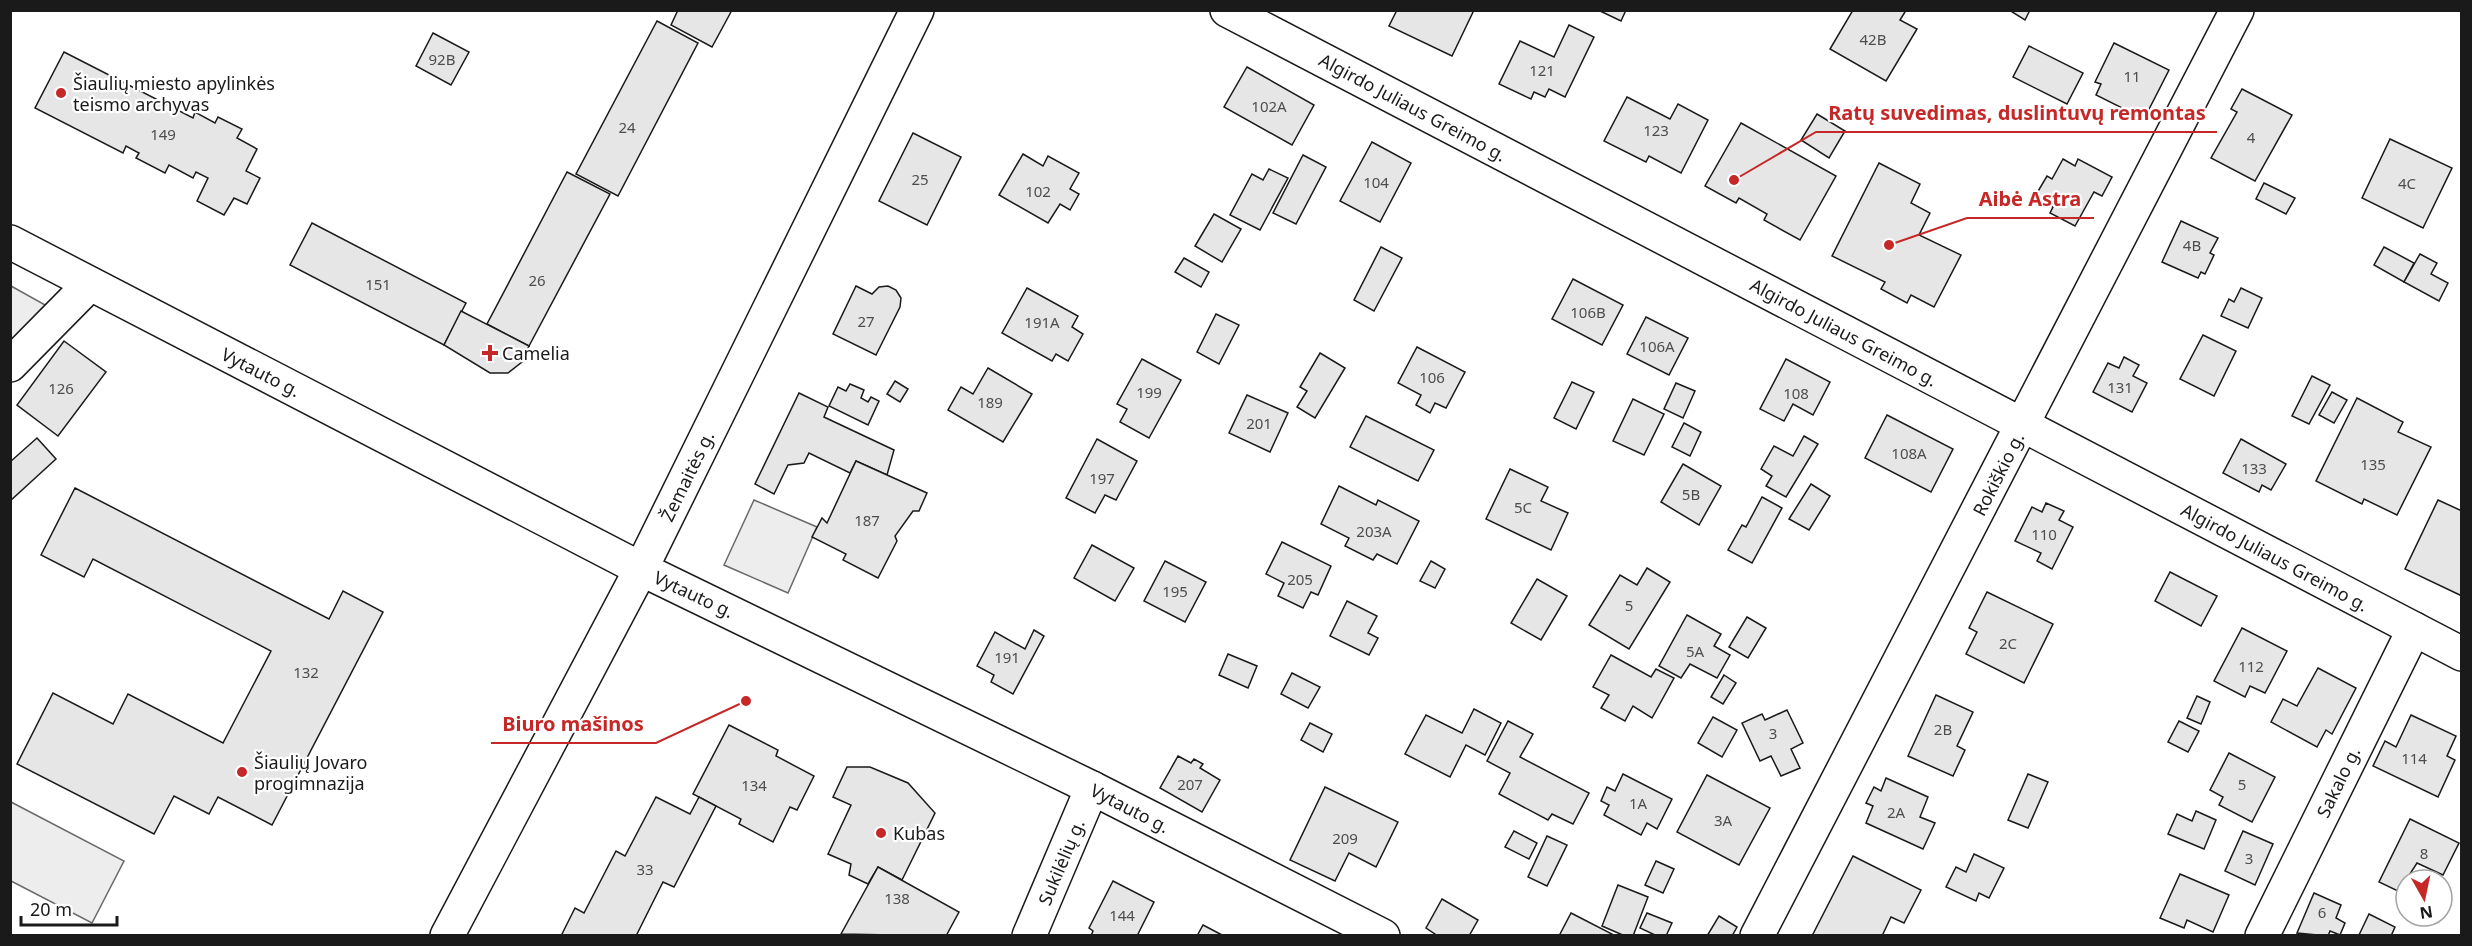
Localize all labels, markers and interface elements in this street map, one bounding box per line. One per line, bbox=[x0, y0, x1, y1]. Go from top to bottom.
house number: 42B bbox=[1860, 29, 1886, 49]
street label: Algirdo Juliaus Greimo g. bbox=[1315, 47, 1511, 167]
house number: 92B bbox=[429, 49, 455, 69]
house number: 121 bbox=[1529, 60, 1555, 80]
house number: 11 bbox=[2123, 66, 2141, 86]
place label: Šiaulių miesto apylinkės teismo archyvas bbox=[73, 71, 275, 116]
marker: Šiaulių miesto apylinkės teismo archyvas bbox=[54, 86, 68, 100]
callout: Ratų suvedimas, duslintuvų remontas bbox=[1816, 94, 2217, 132]
house number: 102A bbox=[1251, 96, 1287, 116]
text: Ratų suvedimas, duslintuvų remontas bbox=[1828, 99, 2206, 126]
house number: 24 bbox=[618, 117, 636, 137]
house number: 123 bbox=[1643, 120, 1669, 140]
house number: 149 bbox=[150, 124, 176, 144]
house number: 4 bbox=[2247, 127, 2256, 147]
house number: 25 bbox=[911, 169, 929, 189]
house number: 104 bbox=[1363, 172, 1389, 192]
house number: 4C bbox=[2398, 173, 2417, 193]
callout: Aibė Astra bbox=[1967, 180, 2094, 218]
house number: 102 bbox=[1025, 181, 1051, 201]
text: Aibė Astra bbox=[1979, 185, 2081, 212]
house number: 4B bbox=[2183, 235, 2201, 255]
house number: 26 bbox=[528, 270, 546, 290]
street label: Algirdo Juliaus Greimo g. bbox=[1746, 272, 1942, 392]
house number: 151 bbox=[365, 274, 391, 294]
house number: 106B bbox=[1570, 302, 1606, 322]
house number: 27 bbox=[857, 311, 875, 331]
house number: 191A bbox=[1024, 312, 1060, 332]
house number: 106A bbox=[1639, 336, 1675, 356]
place label: Camelia bbox=[502, 341, 570, 365]
street label: Vytauto g. bbox=[217, 342, 305, 402]
marker: Camelia bbox=[483, 346, 497, 360]
house number: 106 bbox=[1419, 367, 1445, 387]
house number: 131 bbox=[2107, 377, 2133, 397]
house number: 126 bbox=[48, 378, 74, 398]
house number: 199 bbox=[1136, 382, 1162, 402]
house number: 108 bbox=[1783, 383, 1809, 403]
house number: 189 bbox=[977, 392, 1003, 412]
house number: 201 bbox=[1246, 413, 1272, 433]
street label: Žemaitės g. bbox=[655, 427, 719, 525]
street label: Rokiškio g. bbox=[1967, 428, 2029, 520]
house number: 108A bbox=[1891, 443, 1927, 463]
house number: 135 bbox=[2360, 454, 2386, 474]
house number: 133 bbox=[2241, 458, 2267, 478]
house number: 197 bbox=[1089, 468, 1115, 488]
house number: 5B bbox=[1682, 484, 1700, 504]
house number: 5C bbox=[1514, 497, 1533, 517]
street label: Algirdo Juliaus Greimo g. bbox=[2177, 497, 2373, 617]
house number: 187 bbox=[854, 510, 880, 530]
house number: 203A bbox=[1356, 521, 1392, 541]
house number: 110 bbox=[2031, 524, 2057, 544]
street label: Vytauto g. bbox=[650, 565, 738, 623]
house number: 205 bbox=[1287, 569, 1313, 589]
house number: 195 bbox=[1162, 581, 1188, 601]
house number: 5 bbox=[1625, 595, 1633, 615]
house number: 2C bbox=[1999, 633, 2018, 653]
house number: 5A bbox=[1686, 641, 1704, 661]
house number: 191 bbox=[994, 647, 1020, 667]
house number: 112 bbox=[2238, 656, 2264, 676]
house number: 132 bbox=[293, 662, 319, 682]
callout: Biuro mašinos bbox=[491, 705, 656, 743]
text: Biuro mašinos bbox=[502, 710, 644, 737]
house number: 2B bbox=[1934, 719, 1952, 739]
house number: 3 bbox=[1769, 723, 1777, 743]
street label: Sakalo g. bbox=[2311, 743, 2365, 821]
house number: 114 bbox=[2401, 748, 2427, 768]
place label: Šiaulių Jovaro progimnazija bbox=[254, 750, 368, 795]
marker: Šiaulių Jovaro progimnazija bbox=[235, 765, 249, 779]
house number: 207 bbox=[1177, 774, 1203, 794]
house number: 5 bbox=[2238, 774, 2246, 794]
house number: 134 bbox=[741, 775, 767, 795]
street label: Vytauto g. bbox=[1086, 778, 1174, 838]
house number: 1A bbox=[1629, 793, 1647, 813]
house number: 2A bbox=[1887, 802, 1905, 822]
house number: 3A bbox=[1714, 810, 1732, 830]
street label: Sukilėlių g. bbox=[1032, 815, 1090, 909]
place label: Kubas bbox=[893, 821, 945, 845]
marker: Kubas bbox=[874, 826, 888, 840]
house number: 209 bbox=[1332, 828, 1358, 848]
house number: 8 bbox=[2420, 843, 2428, 863]
house number: 3 bbox=[2245, 848, 2253, 868]
house number: 33 bbox=[636, 859, 654, 879]
north arrow bbox=[2394, 868, 2454, 928]
house number: 138 bbox=[884, 888, 910, 908]
scale bar bbox=[21, 889, 117, 927]
text: 20 m bbox=[30, 897, 72, 921]
text: N bbox=[2418, 901, 2434, 925]
house number: 6 bbox=[2318, 902, 2326, 922]
house number: 144 bbox=[1109, 905, 1135, 925]

